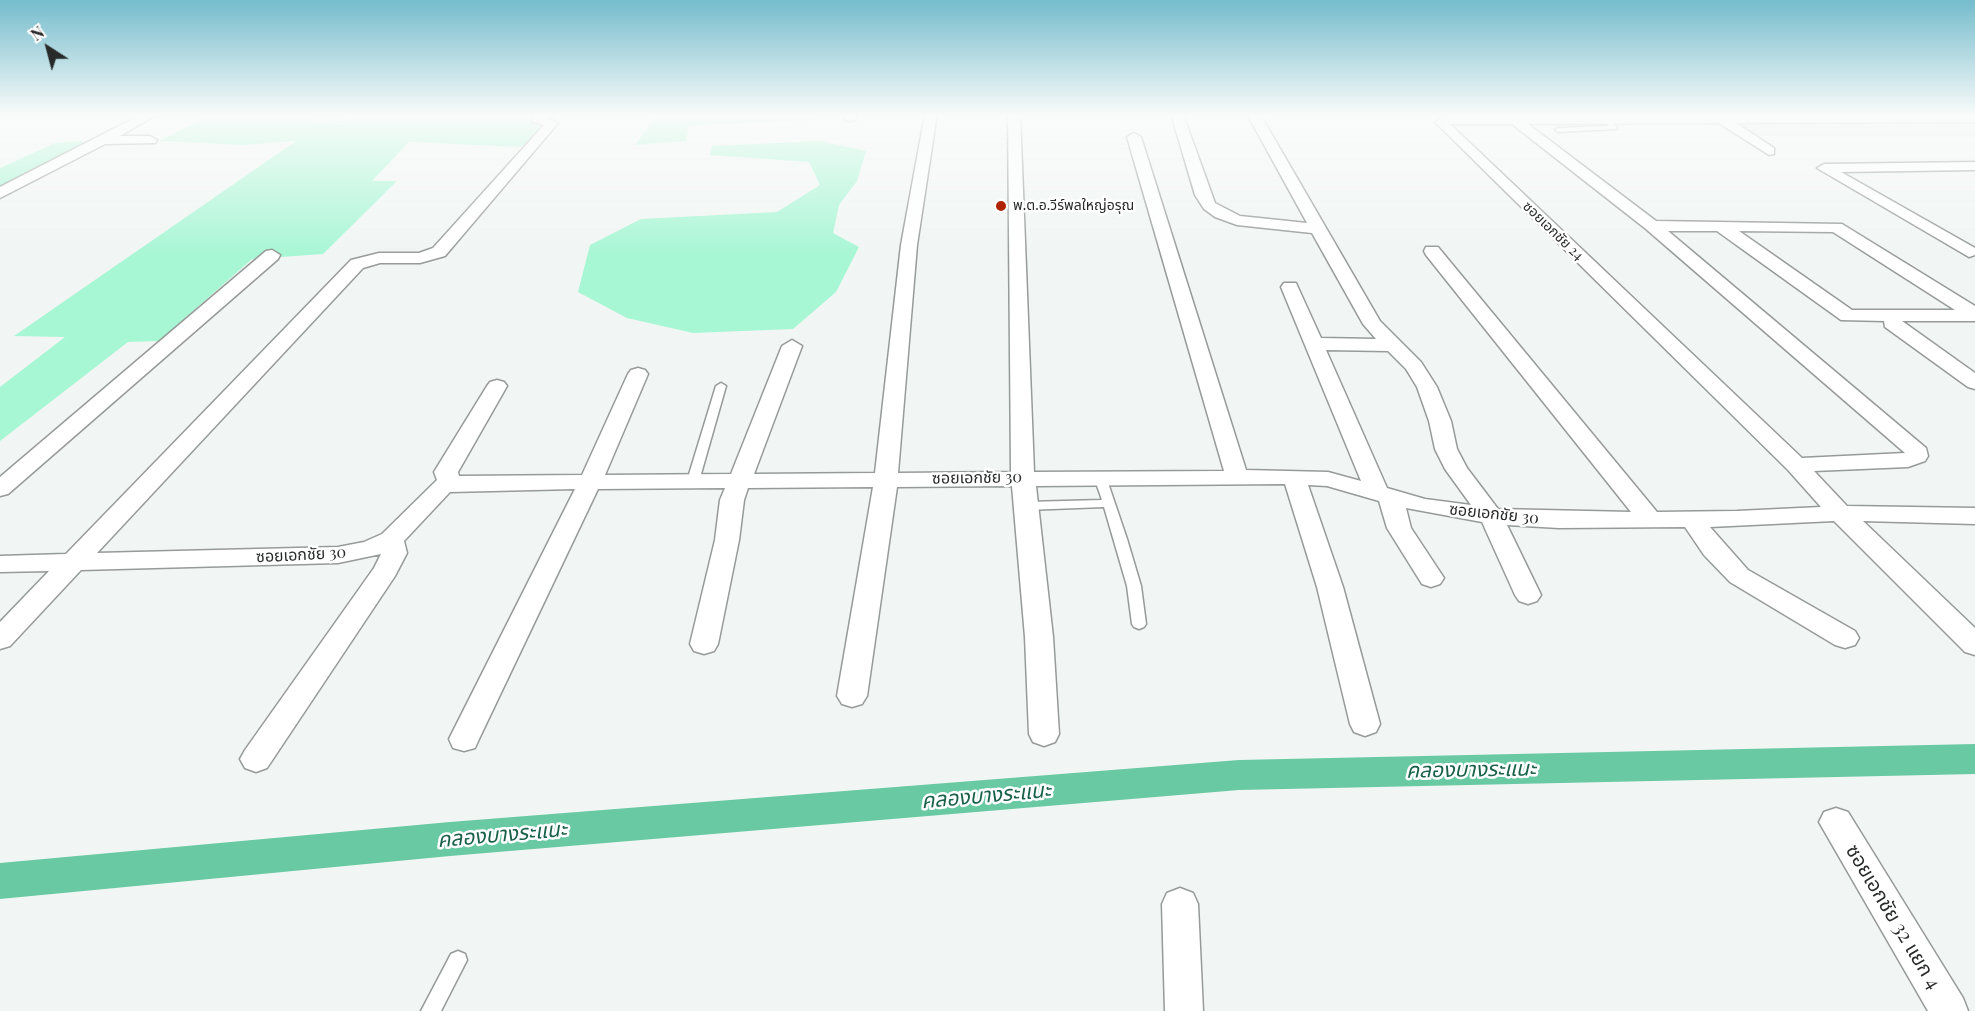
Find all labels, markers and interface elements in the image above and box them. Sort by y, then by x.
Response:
north arrow [18,18,78,78]
text: N [26,21,48,45]
place label: พ.ต.อ.วีร์พลใหญ่อรุณ [1013,198,1134,214]
street label: ซอยเอกชัย 24 [1519,198,1587,264]
marker: พ.ต.อ.วีร์พลใหญ่อรุณ [994,199,1008,213]
street label: ซอยเอกชัย 30 [932,468,1022,488]
street label: ซอยเอกชัย 30 [1448,500,1540,528]
street label: ซอยเอกชัย 30 [256,543,346,567]
water label: คลองบางระแนะ [1406,756,1536,784]
water label: คลองบางระแนะ [920,778,1052,814]
water label: คลองบางระแนะ [436,817,568,853]
street label: ซอยเอกชัย 32 แยก 4 [1840,840,1946,994]

